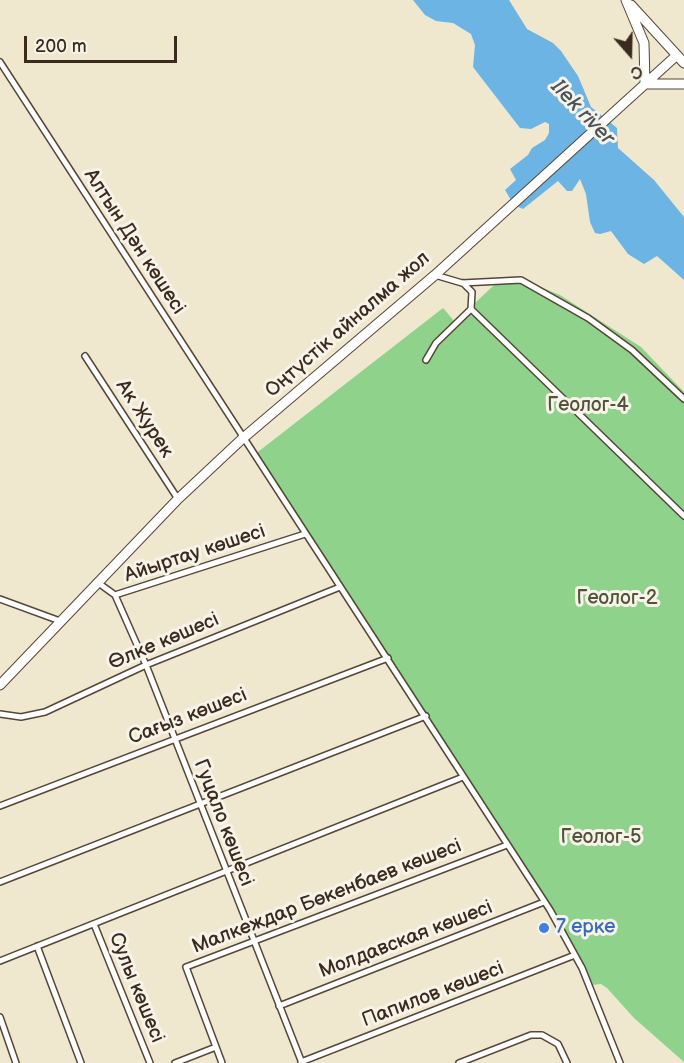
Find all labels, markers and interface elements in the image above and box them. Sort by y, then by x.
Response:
scale bar [27,24,180,62]
north arrow [600,24,660,84]
text: 200 m [35,36,87,57]
text: С [628,61,645,82]
water label: Ilek river [545,75,619,151]
street label: Алтын Дән көшесі [78,165,190,319]
street label: Оңтүстік айналма жол [261,247,435,403]
street label: Ак Журек [110,376,178,462]
park label: Геолог-4 [547,394,629,418]
street label: Айыртау көшесі [121,520,269,588]
park label: Геолог-2 [576,587,658,611]
street label: Өлке көшесі [105,608,223,676]
street label: Сағыз көшесі [126,683,250,751]
street label: Гуцало көшесі [188,756,258,890]
park label: Геолог-5 [561,826,641,850]
street label: Малкеждар Бөкенбаев көшесі [189,834,465,960]
street label: Молдавская көшесі [316,896,496,984]
place label: 7 ерке [556,916,615,940]
marker: 7 ерке [537,921,551,935]
street label: Сулы көшесі [103,929,169,1047]
street label: Папилов көшесі [359,957,507,1033]

